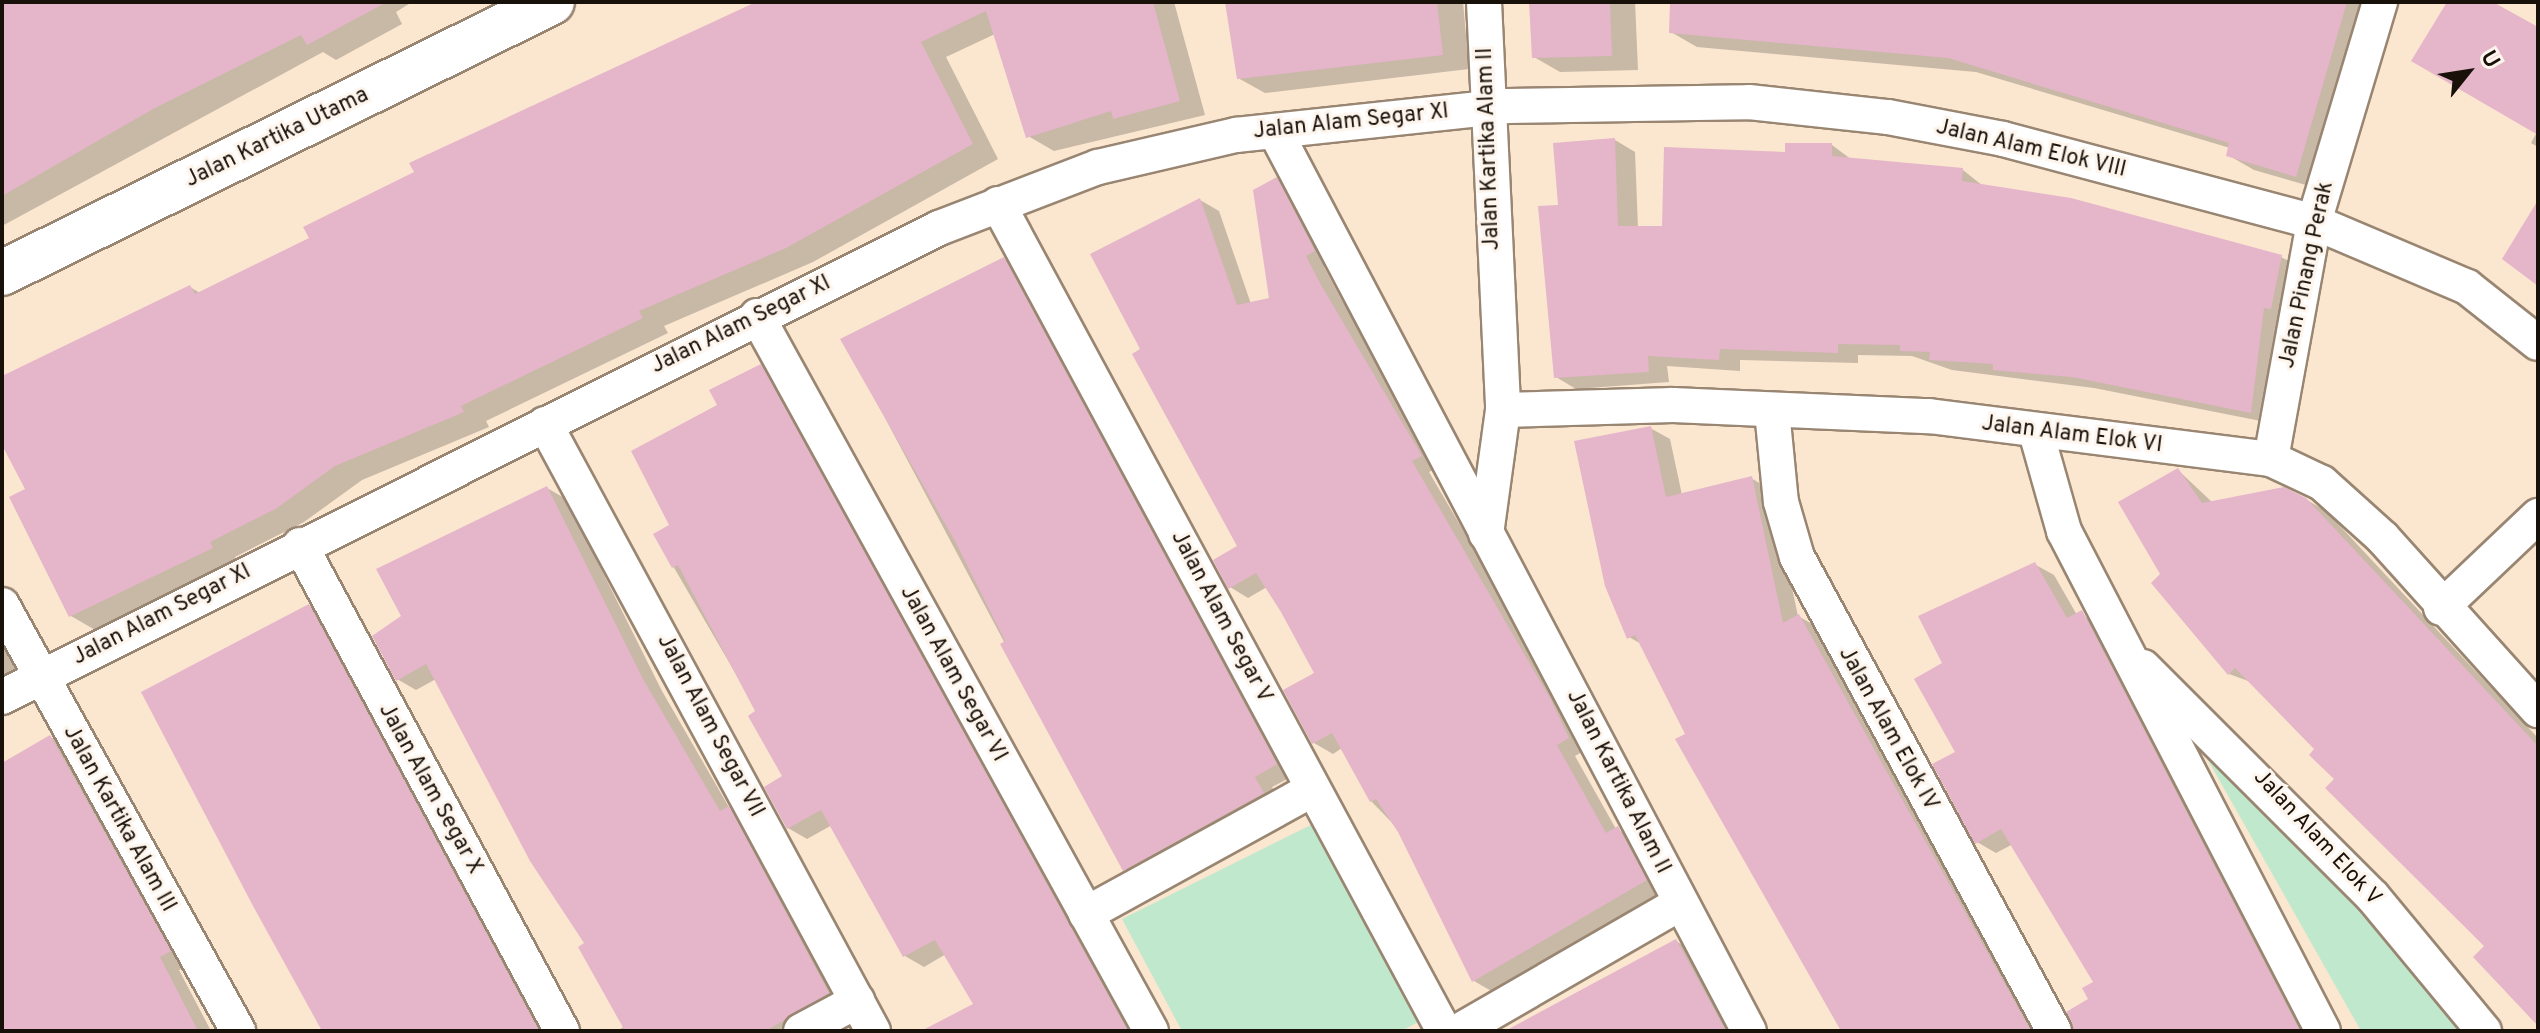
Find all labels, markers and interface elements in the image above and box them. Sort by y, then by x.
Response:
north arrow [2428,32,2508,112]
text: U [2474,46,2505,73]
street label: Jalan Kartika Alam II [1472,47,1506,251]
street label: Jalan Kartika Utama [181,82,373,194]
street label: Jalan Alam Segar XI [1251,99,1451,145]
street label: Jalan Alam Elok VIII [1933,114,2129,184]
street label: Jalan Pinang Perak [2274,179,2340,371]
street label: Jalan Alam Segar XI [647,270,835,380]
street label: Jalan Alam Elok VI [1979,411,2165,459]
street label: Jalan Alam Segar V [1164,526,1278,708]
street label: Jalan Alam Segar XI [68,558,256,672]
street label: Jalan Alam Segar VI [893,581,1013,767]
street label: Jalan Alam Segar VII [650,629,770,823]
street label: Jalan Alam Elok IV [1832,642,1944,816]
street label: Jalan Kartika Alam II [1560,685,1676,879]
street label: Jalan Alam Segar X [372,699,488,879]
street label: Jalan Kartika Alam III [57,721,181,917]
street label: Jalan Alam Elok V [2247,764,2387,912]

